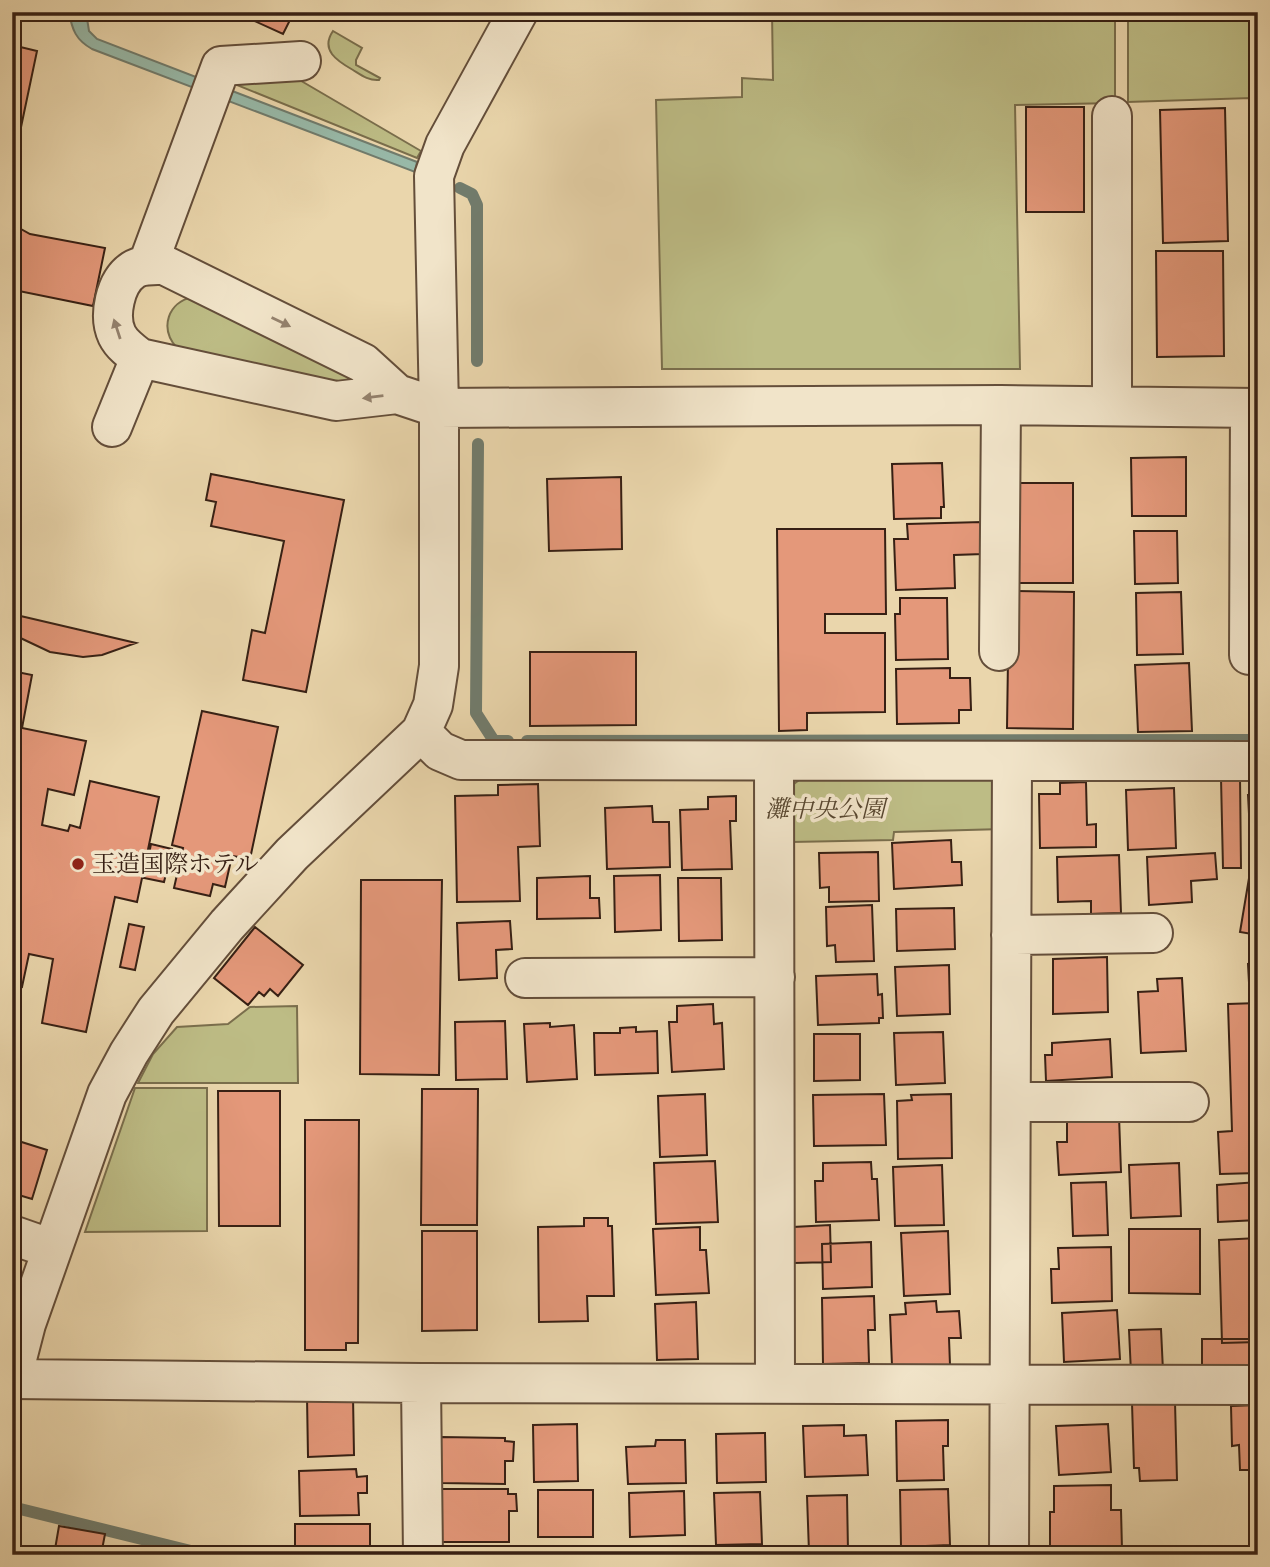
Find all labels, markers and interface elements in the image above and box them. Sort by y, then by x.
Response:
one-way arrow [271,317,291,328]
one-way arrow [111,318,122,339]
one-way arrow [362,392,384,403]
park label: 灘中央公園 [765,791,889,826]
place label: 玉造国際ホテル [92,846,259,881]
marker: 玉造国際ホテル [70,856,86,872]

